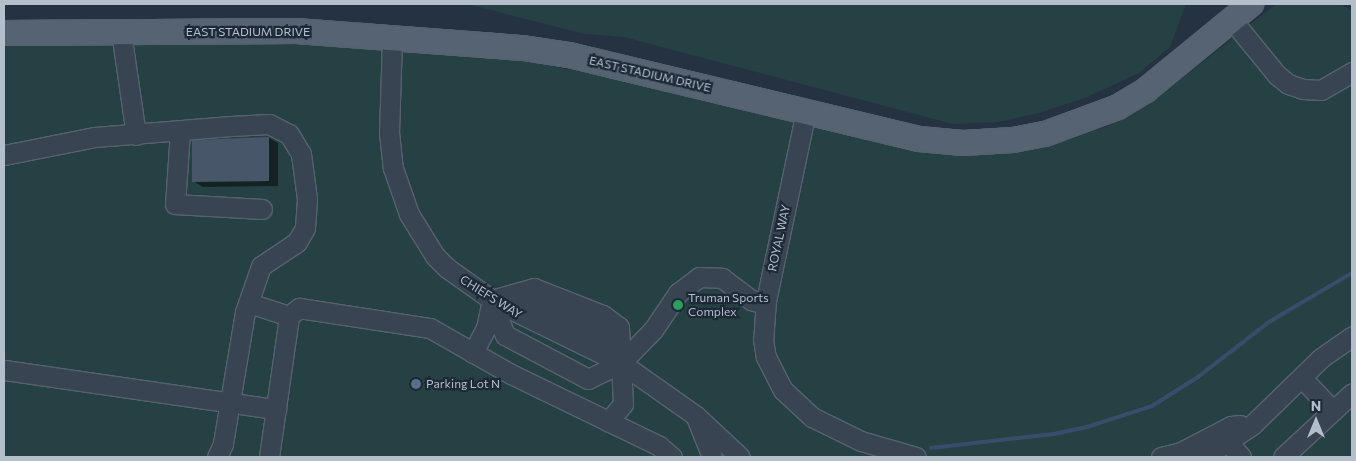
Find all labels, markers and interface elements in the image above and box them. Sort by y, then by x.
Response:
street label: EAST STADIUM DRIVE [186,25,310,39]
street label: EAST STADIUM DRIVE [588,53,712,95]
street label: ROYAL WAY [765,203,793,273]
street label: CHIEFS WAY [457,272,525,322]
place label: Truman Sports Complex [688,291,769,319]
marker: Truman Sports Complex [672,299,684,311]
place label: Parking Lot N [426,377,500,391]
marker: Parking Lot N [410,378,422,390]
north arrow [1291,396,1341,446]
text: N [1311,397,1321,414]

